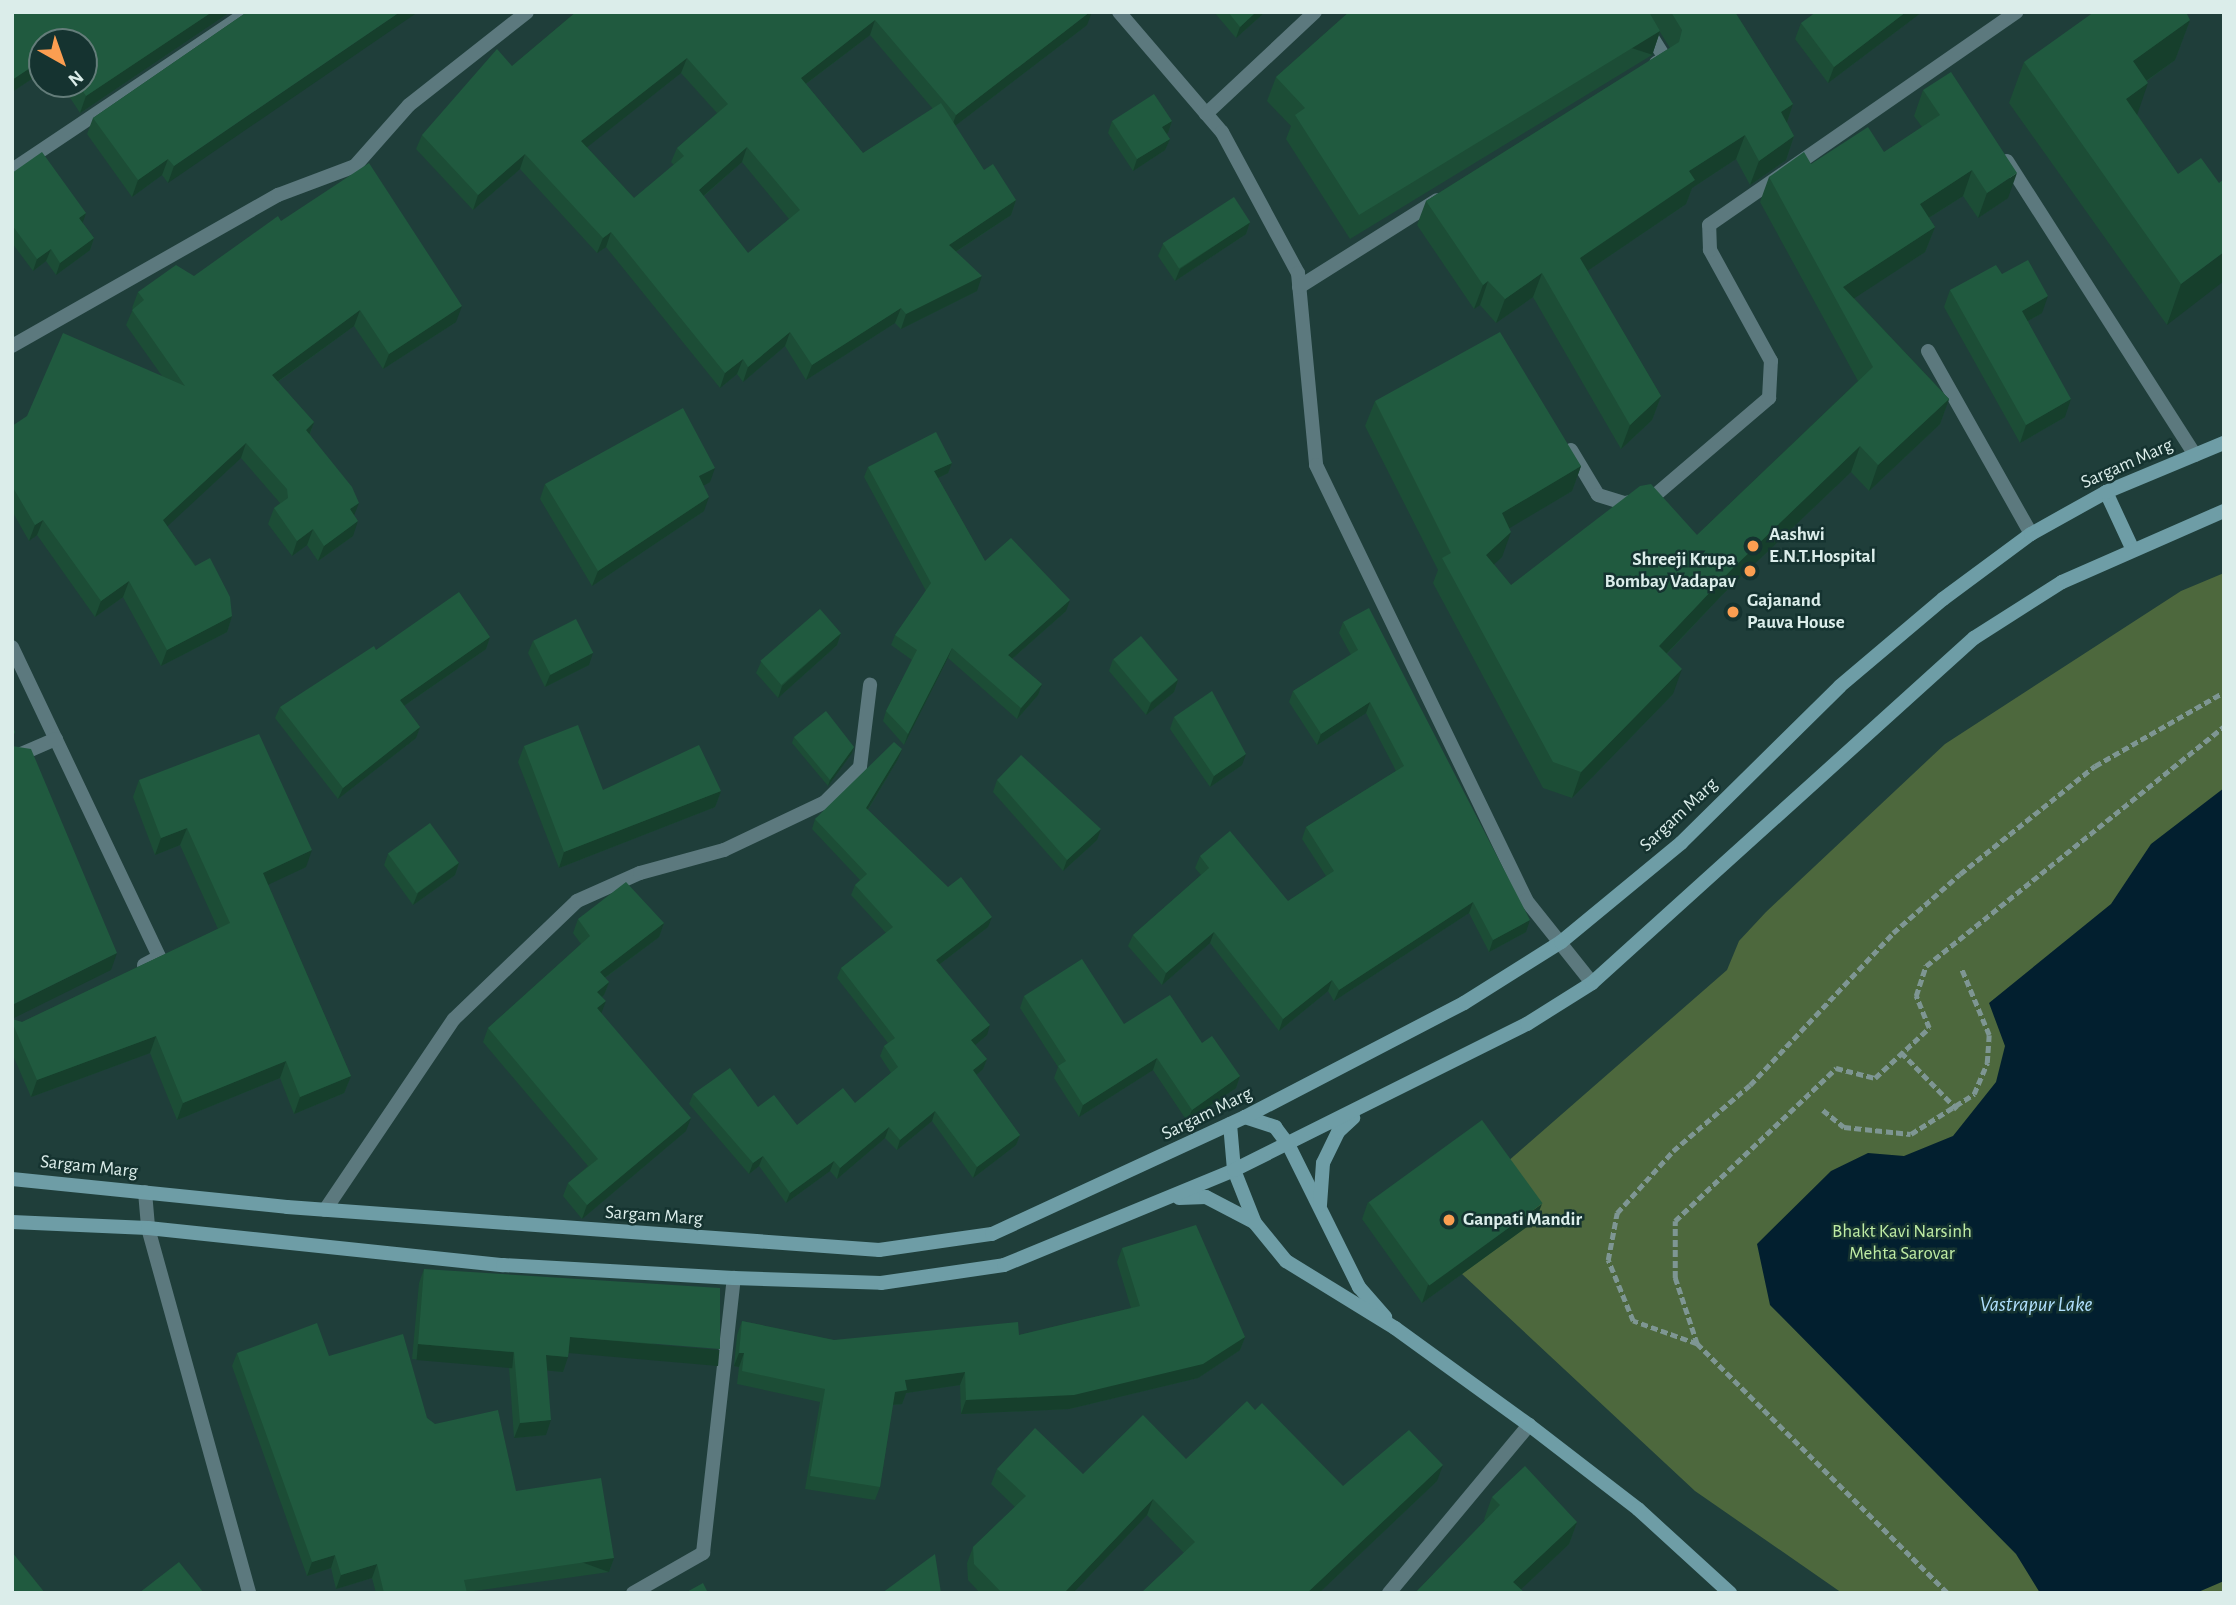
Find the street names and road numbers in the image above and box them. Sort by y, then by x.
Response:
street label: Sargam Marg [2078,434,2176,494]
street label: Sargam Marg [1635,773,1723,857]
street label: Sargam Marg [1158,1082,1256,1146]
street label: Sargam Marg [39,1151,139,1183]
street label: Sargam Marg [604,1201,704,1231]

